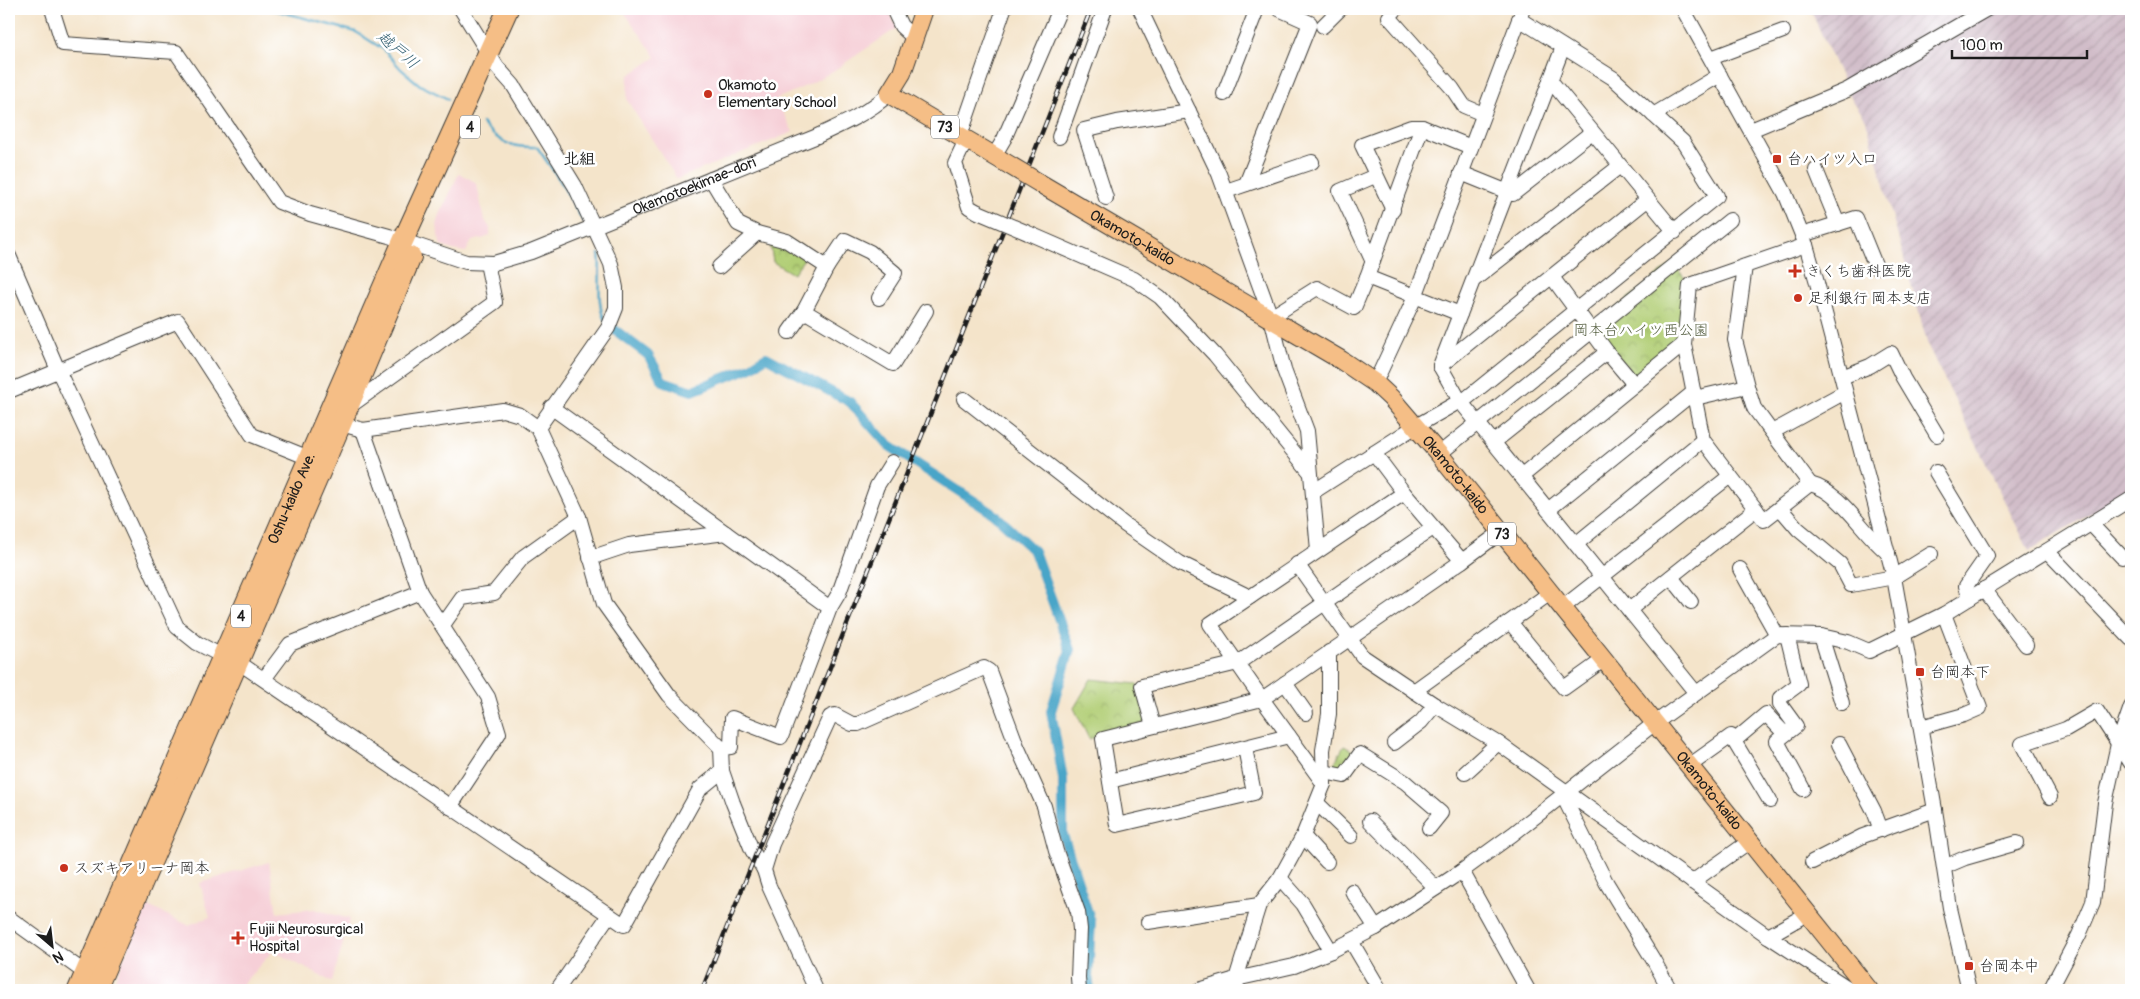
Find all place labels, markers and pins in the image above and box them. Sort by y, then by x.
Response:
place label: Okamoto Elementary School [718,76,837,112]
marker: Okamoto Elementary School [702,88,714,100]
place label: 台ハイツ入口 [1787,150,1877,169]
marker: 台ハイツ入口 [1771,153,1783,165]
place label: きくち歯科医院 [1806,262,1911,281]
marker: きくち歯科医院 [1788,264,1802,278]
place label: 足利銀行 岡本支店 [1808,289,1931,308]
marker: 足利銀行 岡本支店 [1792,292,1804,304]
place label: 台岡本下 [1930,663,1990,682]
marker: 台岡本下 [1914,666,1926,678]
place label: スズキアリーナ岡本 [74,859,210,878]
marker: スズキアリーナ岡本 [58,862,70,874]
place label: Fujii Neurosurgical Hospital [249,920,364,956]
marker: Fujii Neurosurgical Hospital [231,931,245,945]
place label: 台岡本中 [1979,957,2039,976]
marker: 台岡本中 [1963,960,1975,972]

